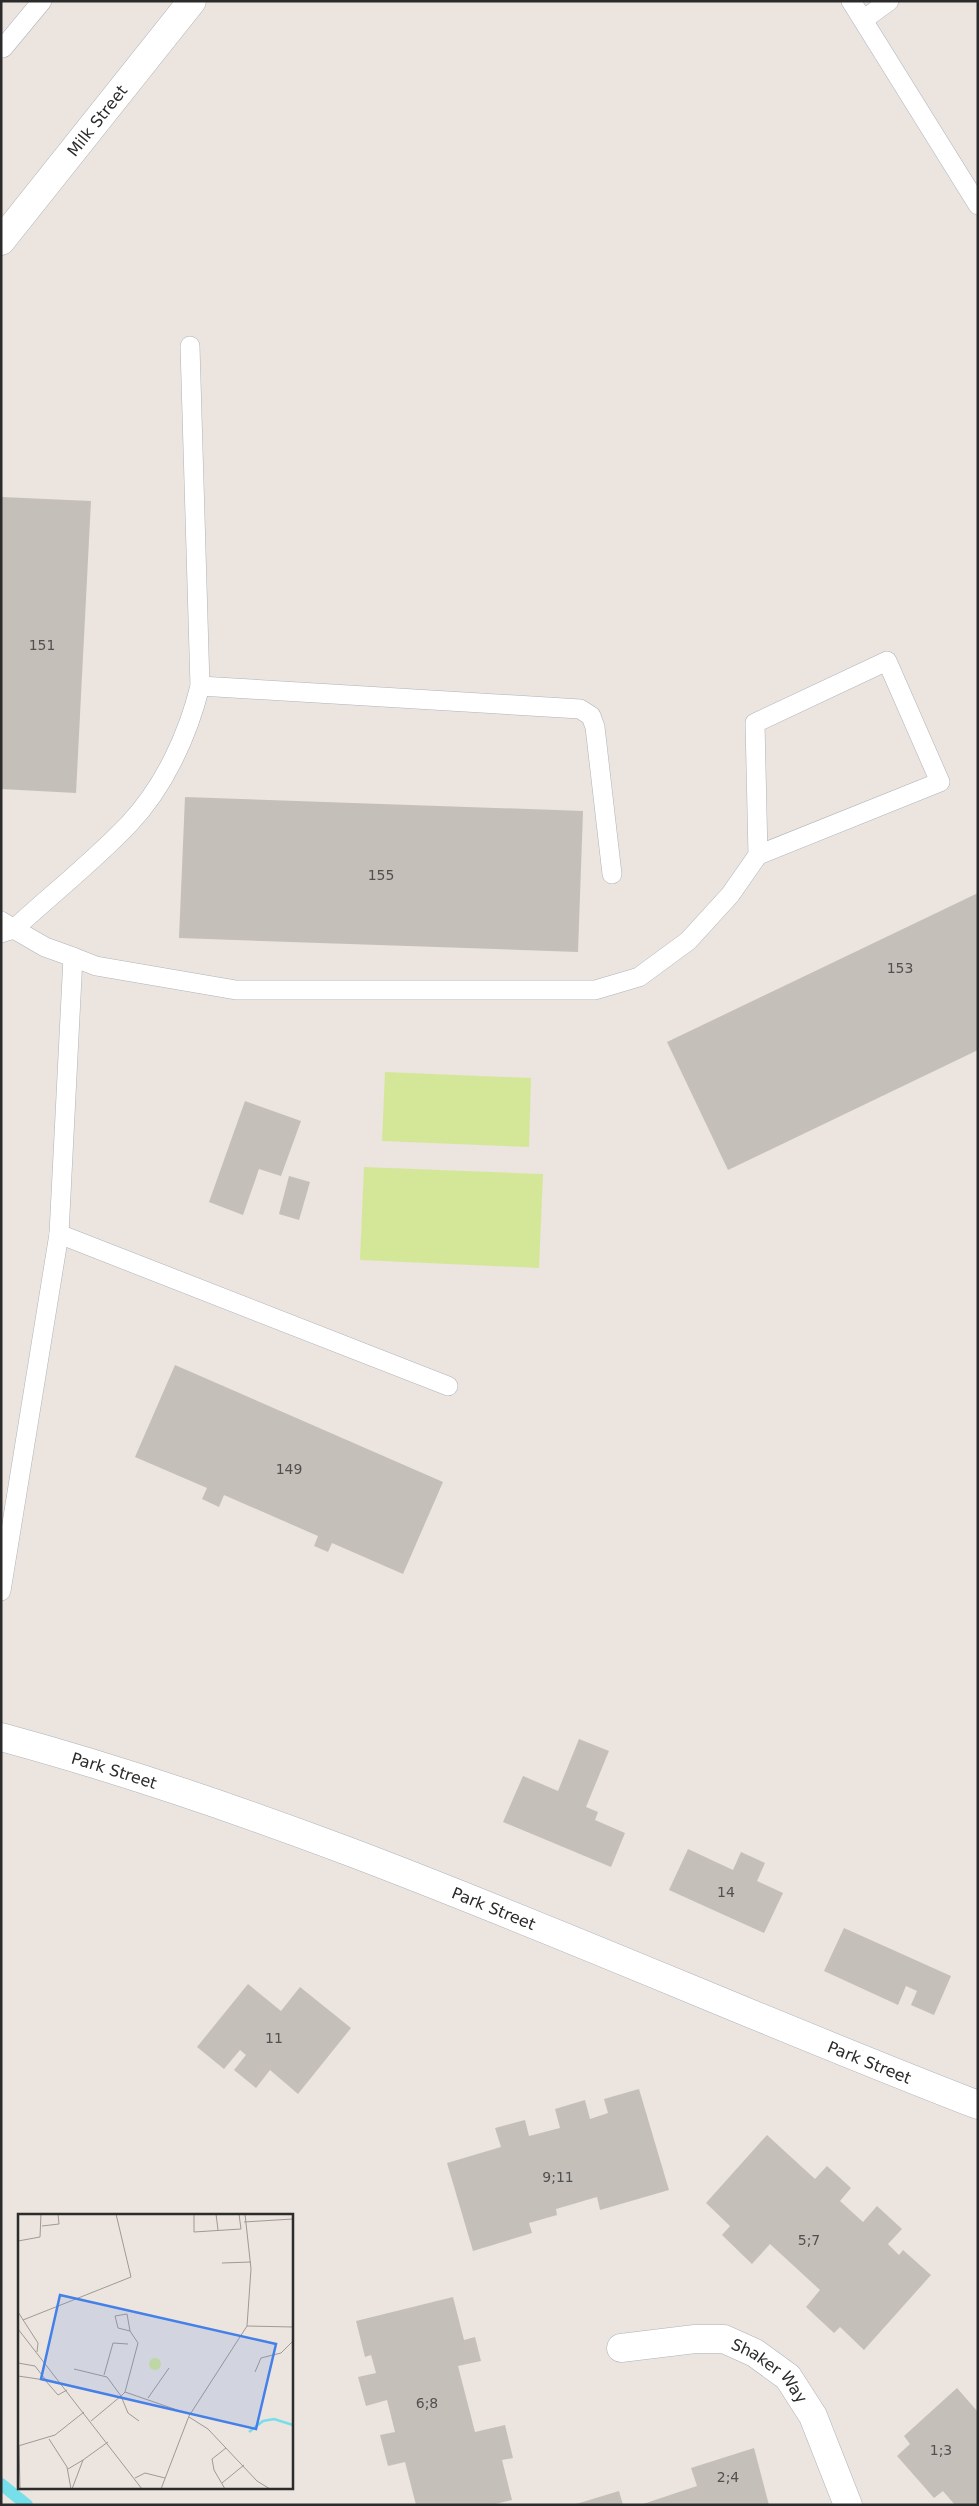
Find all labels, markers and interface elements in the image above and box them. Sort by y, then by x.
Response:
street label: Milk Street [63,81,131,160]
house number: 151 [29,637,55,653]
house number: 155 [368,867,394,883]
house number: 153 [887,960,913,976]
house number: 149 [276,1461,302,1477]
street label: Park Street [69,1748,159,1793]
street label: Park Street [449,1883,538,1934]
house number: 14 [717,1884,735,1900]
house number: 11 [265,2030,283,2046]
street label: Park Street [825,2037,914,2087]
house number: 9;11 [542,2169,574,2185]
inset map [18,2214,292,2488]
house number: 5;7 [798,2232,820,2248]
street label: Shaker Way [729,2334,812,2406]
house number: 6;8 [416,2395,438,2411]
house number: 1;3 [930,2442,952,2458]
house number: 2;4 [717,2469,739,2485]

